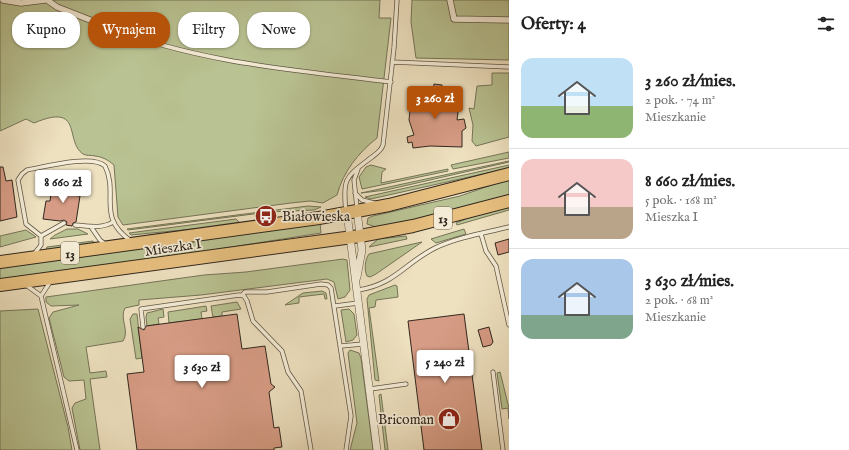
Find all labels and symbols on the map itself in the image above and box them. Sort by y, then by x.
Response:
pin: 3 260 zł [394,86,476,120]
pin: 8 660 zł [22,170,104,204]
bus stop icon: Białowieska [253,203,279,229]
road number: 13 [434,207,452,229]
place label: Białowieska [282,208,351,226]
street label: Mieszka I [144,235,203,261]
road number: 13 [61,242,79,264]
pin: 5 240 zł [404,350,486,384]
pin: 3 630 zł [161,355,243,389]
shop icon: Bricoman [436,406,462,432]
place label: Bricoman [378,411,435,429]

